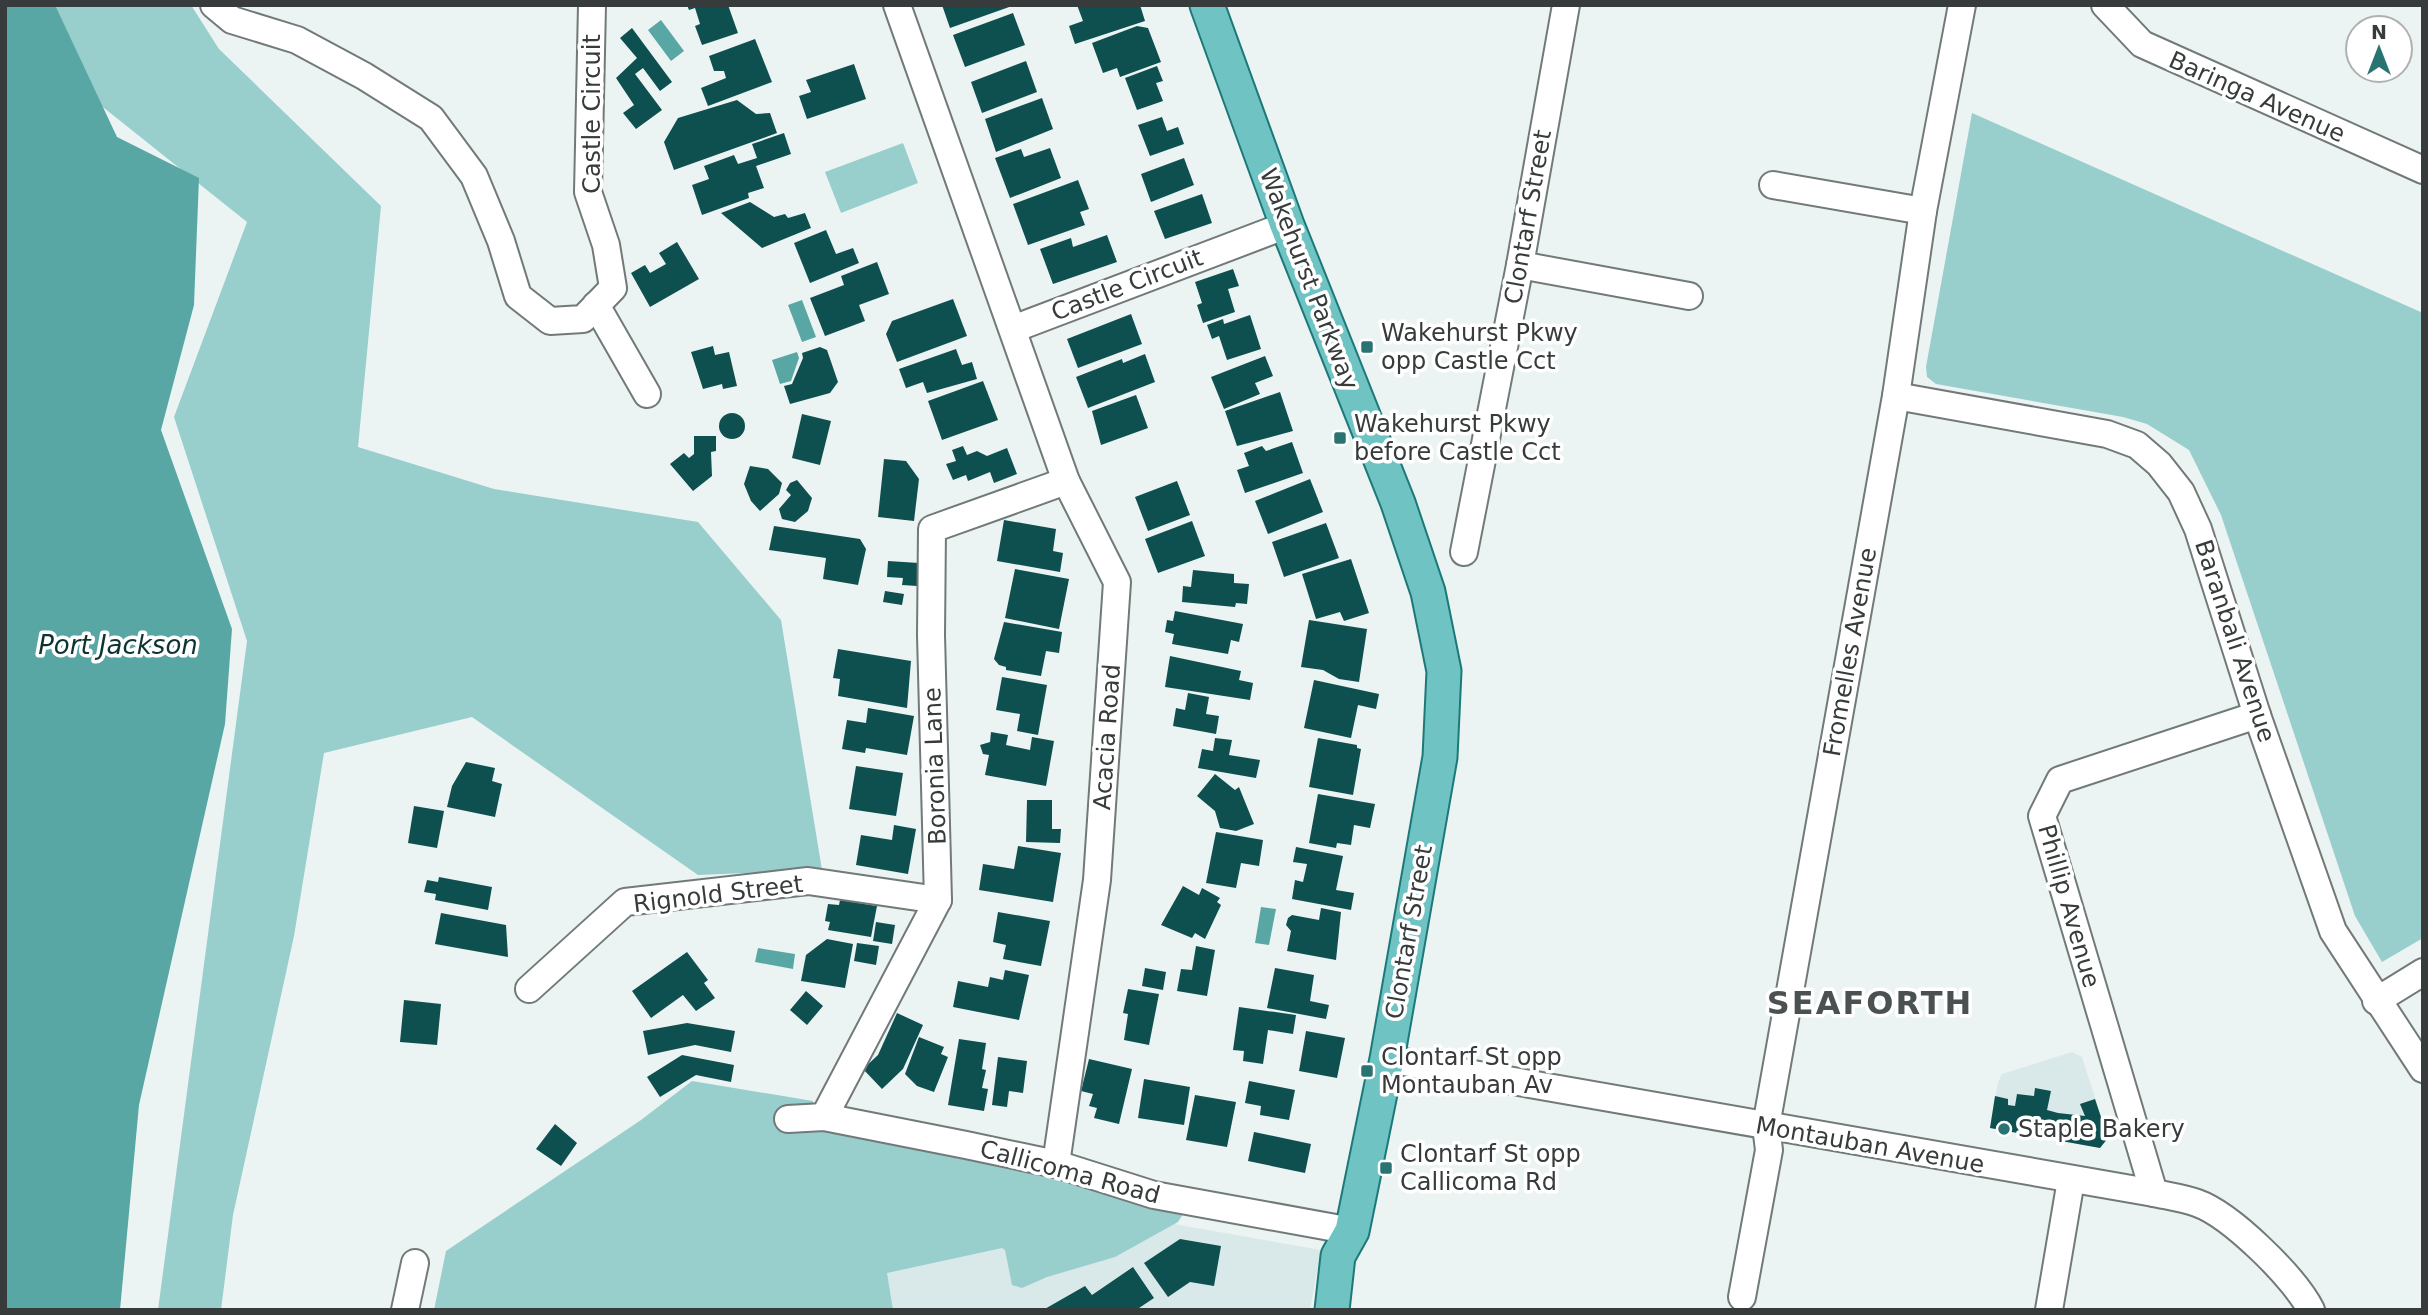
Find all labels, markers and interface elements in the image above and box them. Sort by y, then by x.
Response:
north arrow [2344,14,2414,84]
text: N [2371,21,2387,43]
street label: Castle Circuit [578,34,606,194]
street label: Baringa Avenue [2165,46,2349,148]
street label: Clontarf Street [1499,128,1557,306]
street label: Wakehurst Parkway [1254,164,1364,394]
street label: Castle Circuit [1047,243,1207,327]
place label: Wakehurst Pkwy opp Castle Cct [1381,319,1578,375]
marker: Wakehurst Pkwy opp Castle Cct [1359,339,1375,355]
place label: Wakehurst Pkwy before Castle Cct [1354,410,1561,466]
marker: Wakehurst Pkwy before Castle Cct [1332,430,1348,446]
street label: Baranbali Avenue [2189,536,2281,746]
street label: Fromelles Avenue [1818,545,1882,759]
water label: Port Jackson [38,630,198,660]
street label: Acacia Road [1088,663,1126,811]
street label: Boronia Lane [918,687,952,845]
street label: Phillip Avenue [2032,821,2106,991]
street label: Clontarf Street [1380,843,1438,1021]
street label: Rignold Street [631,870,805,918]
district label: SEAFORTH [1767,984,1973,1022]
place label: Clontarf St opp Montauban Av [1381,1043,1562,1099]
marker: Clontarf St opp Montauban Av [1359,1063,1375,1079]
street label: Montauban Avenue [1753,1111,1987,1179]
place label: Staple Bakery [2018,1115,2185,1143]
marker: Staple Bakery [1996,1121,2012,1137]
street label: Callicoma Road [977,1134,1163,1210]
place label: Clontarf St opp Callicoma Rd [1400,1140,1581,1196]
marker: Clontarf St opp Callicoma Rd [1378,1160,1394,1176]

